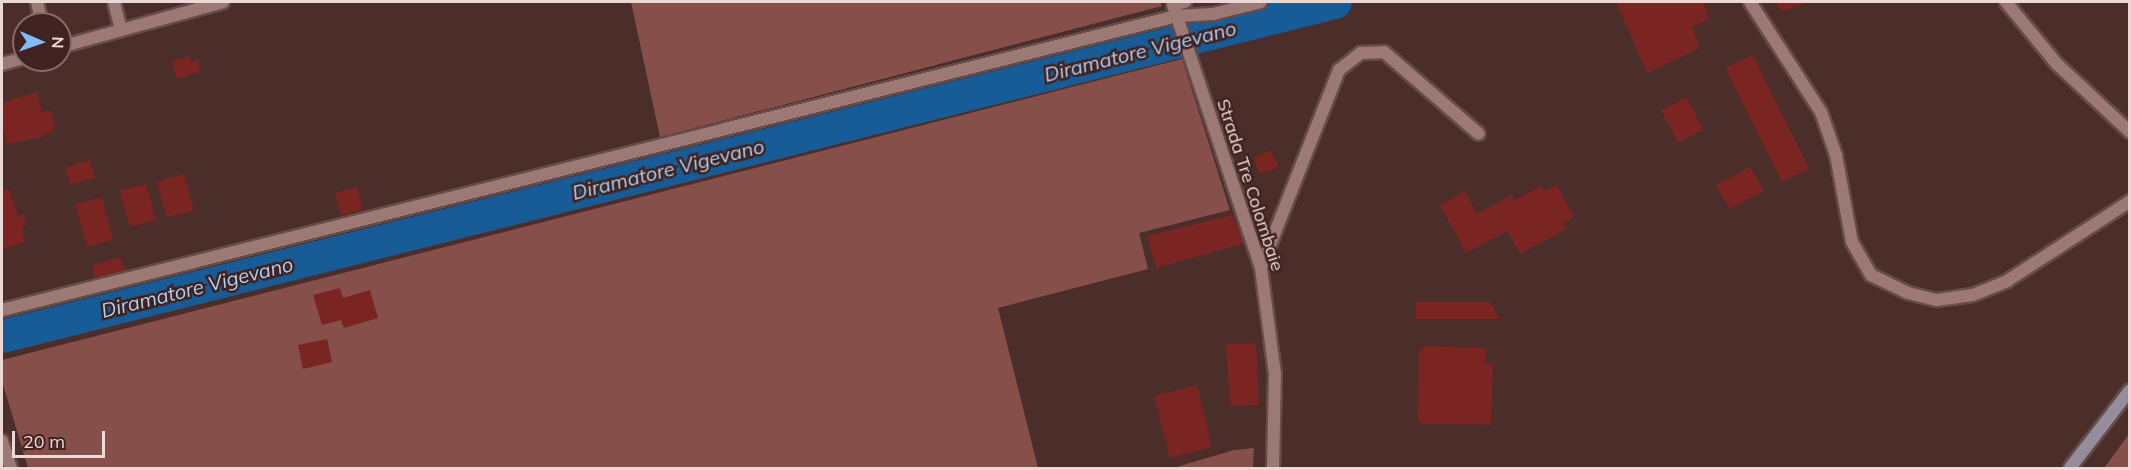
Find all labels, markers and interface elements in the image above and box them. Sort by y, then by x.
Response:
north arrow [12,12,72,72]
water label: Diramatore Vigevano [1041,16,1239,86]
text: N [48,36,68,49]
street label: Strada Tre Colombaie [1212,96,1288,274]
water label: Diramatore Vigevano [569,134,767,204]
water label: Diramatore Vigevano [98,252,296,322]
scale bar [15,419,108,457]
text: 20 m [23,430,65,453]

